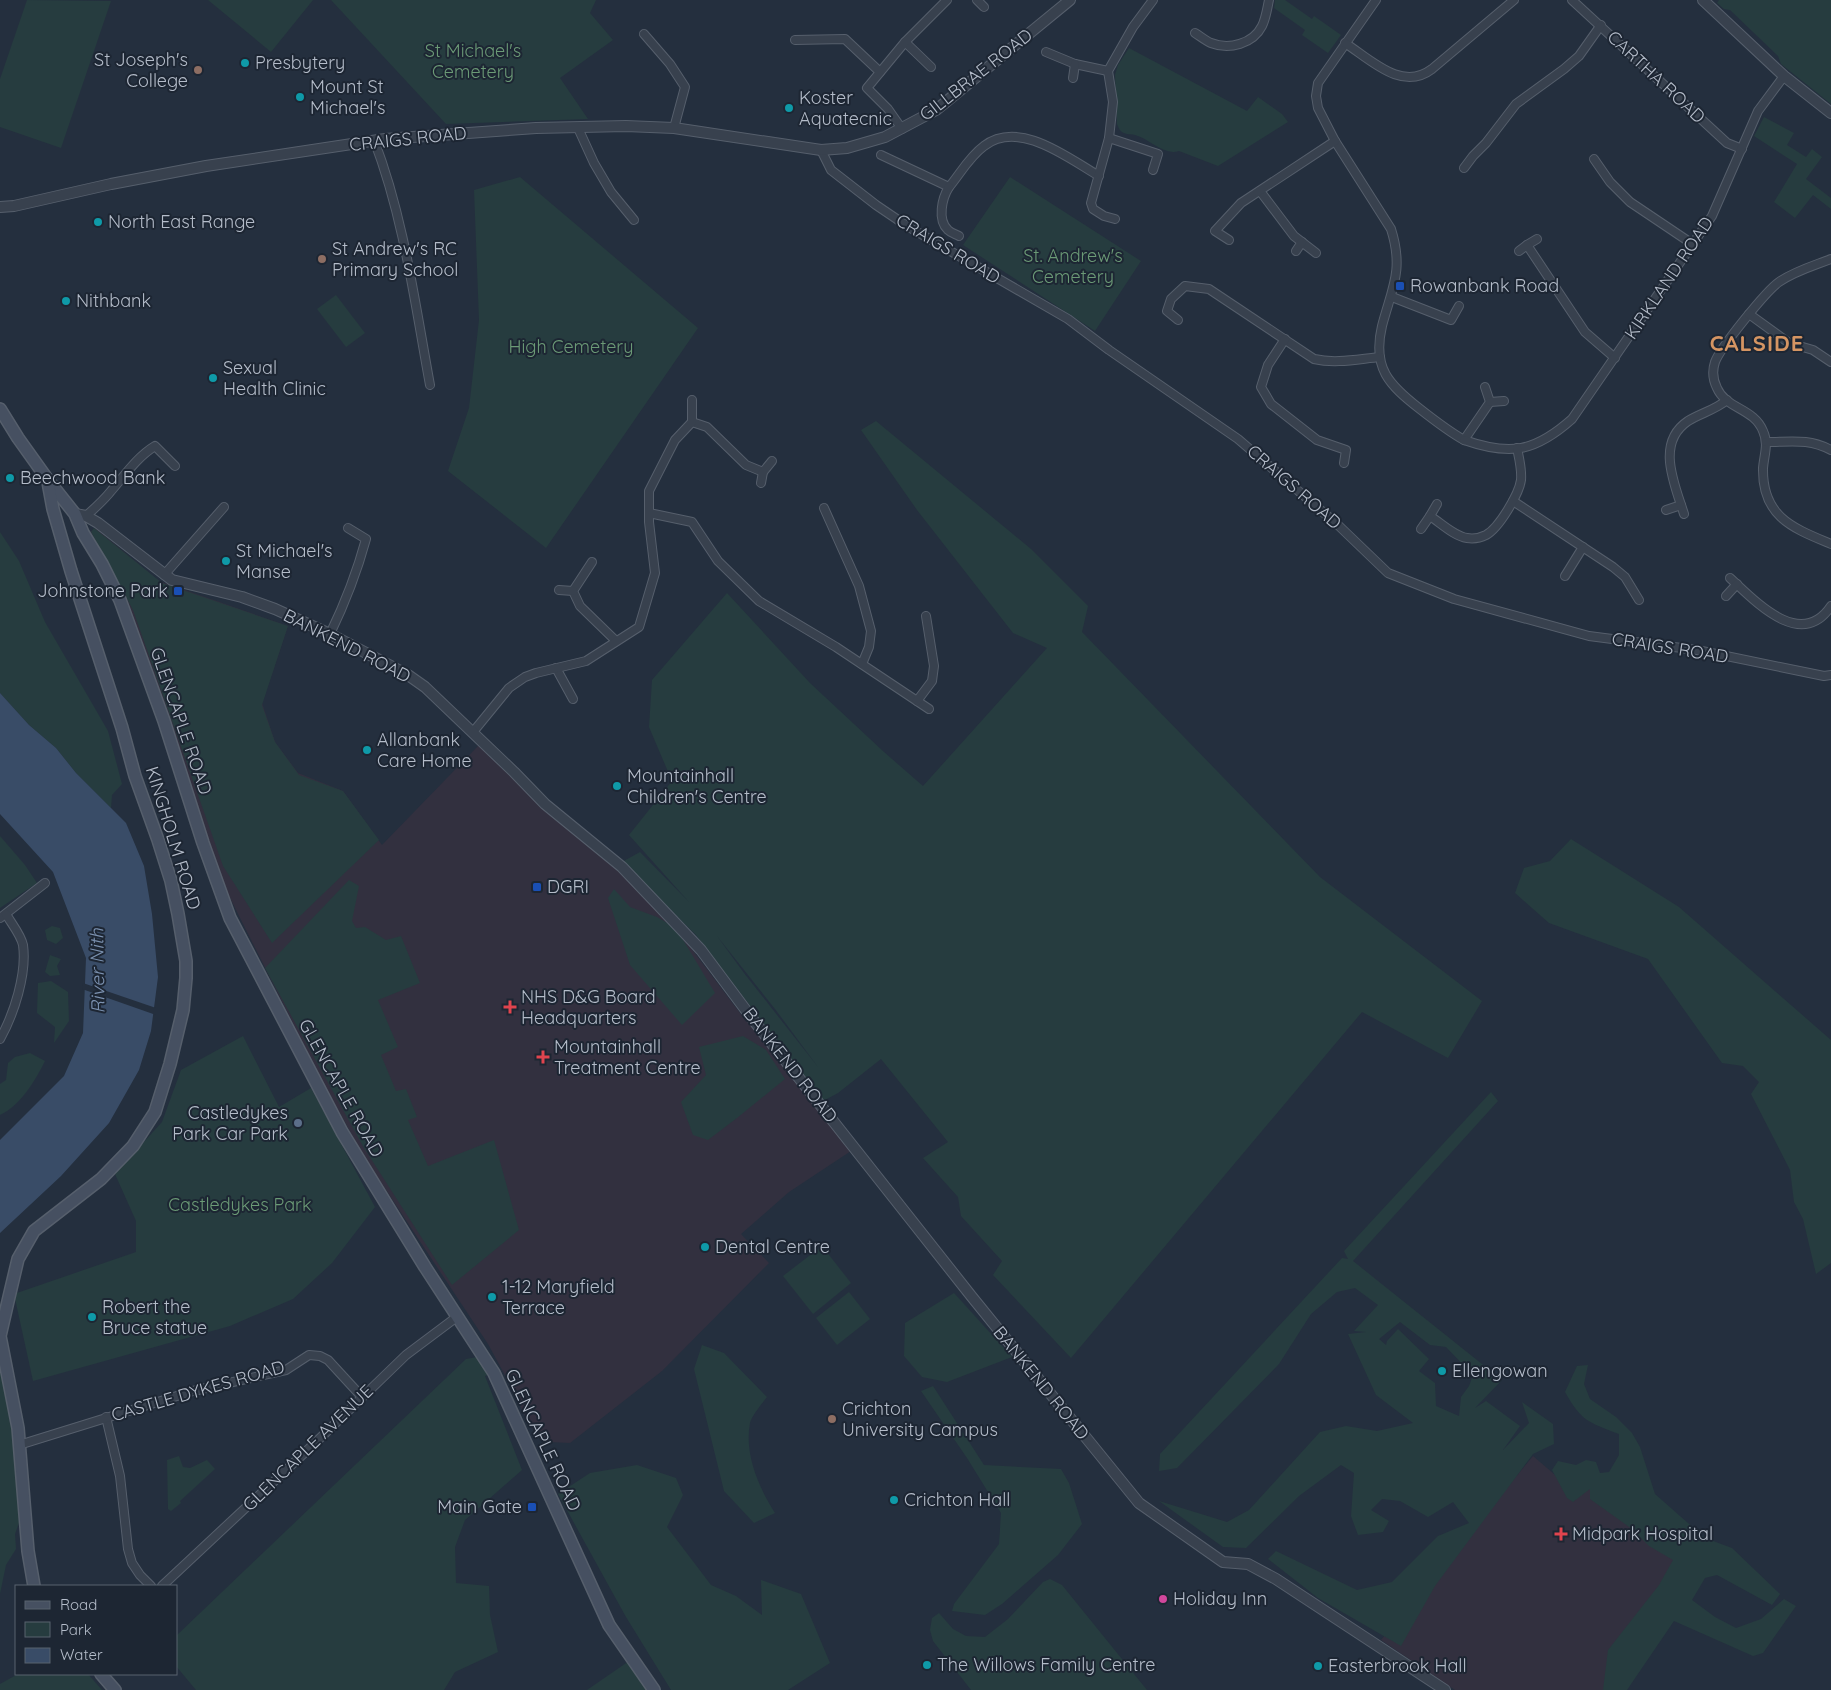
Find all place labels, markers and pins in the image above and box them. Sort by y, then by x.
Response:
place label: St Joseph's College [94,48,188,92]
place label: Presbytery [255,51,345,74]
marker: Presbytery [239,57,251,69]
marker: St Joseph's College [192,64,204,76]
place label: Mount St Michael's [310,75,385,119]
place label: Koster Aquatecnic [799,86,892,130]
marker: Mount St Michael's [294,91,306,103]
marker: Koster Aquatecnic [783,102,795,114]
place label: North East Range [108,210,255,233]
marker: North East Range [92,216,104,228]
place label: St Andrew's RC Primary School [332,237,458,281]
marker: St Andrew's RC Primary School [316,253,328,265]
place label: Rowanbank Road [1410,274,1559,297]
marker: Rowanbank Road [1394,280,1406,292]
place label: Nithbank [76,289,151,312]
marker: Nithbank [60,295,72,307]
place label: Sexual Health Clinic [223,356,326,400]
marker: Sexual Health Clinic [207,372,219,384]
place label: Beechwood Bank [20,466,165,489]
marker: Beechwood Bank [4,472,16,484]
place label: St Michael's Manse [236,539,333,583]
marker: St Michael's Manse [220,555,232,567]
place label: Johnstone Park [37,579,168,602]
marker: Johnstone Park [172,585,184,597]
place label: Allanbank Care Home [377,728,472,772]
marker: Allanbank Care Home [361,744,373,756]
place label: Mountainhall Children's Centre [627,764,767,808]
marker: Mountainhall Children's Centre [611,780,623,792]
place label: DGRI [547,875,589,898]
marker: DGRI [531,881,543,893]
place label: NHS D&G Board Headquarters [521,985,656,1029]
marker: NHS D&G Board Headquarters [503,1000,517,1014]
place label: Mountainhall Treatment Centre [554,1035,701,1079]
marker: Mountainhall Treatment Centre [536,1050,550,1064]
place label: Castledykes Park Car Park [172,1101,288,1145]
marker: Castledykes Park Car Park [292,1117,304,1129]
place label: Dental Centre [715,1235,830,1258]
marker: Dental Centre [699,1241,711,1253]
place label: 1-12 Maryfield Terrace [502,1275,615,1319]
marker: 1-12 Maryfield Terrace [486,1291,498,1303]
place label: Robert the Bruce statue [102,1295,207,1339]
marker: Robert the Bruce statue [86,1311,98,1323]
place label: Ellengowan [1452,1359,1548,1382]
marker: Ellengowan [1436,1365,1448,1377]
place label: Crichton University Campus [842,1397,998,1441]
marker: Crichton University Campus [826,1413,838,1425]
place label: Crichton Hall [904,1488,1010,1511]
marker: Crichton Hall [888,1494,900,1506]
place label: Main Gate [437,1495,522,1518]
marker: Main Gate [526,1501,538,1513]
place label: Midpark Hospital [1572,1522,1713,1545]
marker: Midpark Hospital [1554,1527,1568,1541]
place label: Holiday Inn [1173,1587,1267,1610]
marker: Holiday Inn [1157,1593,1169,1605]
place label: The Willows Family Centre [937,1653,1155,1676]
place label: Easterbrook Hall [1328,1654,1467,1677]
marker: The Willows Family Centre [921,1659,933,1671]
marker: Easterbrook Hall [1312,1660,1324,1672]

